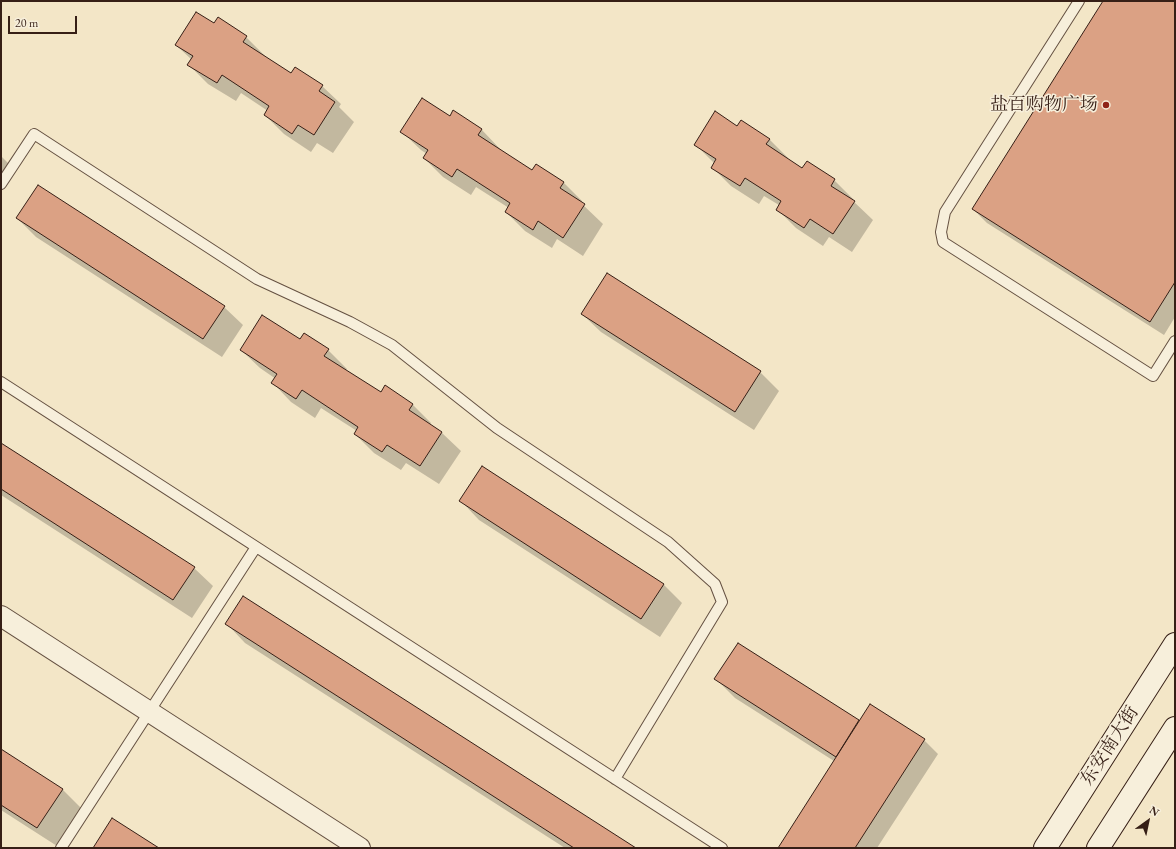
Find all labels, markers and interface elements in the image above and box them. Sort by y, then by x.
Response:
scale bar [10,8,79,34]
text: 20 m [15,15,38,31]
place label: 盐百购物广场 [990,94,1098,116]
marker: 盐百购物广场 [1101,100,1111,110]
street label: 东安南大街 [1076,702,1144,790]
north arrow [1128,801,1168,841]
text: N [1147,803,1162,819]

